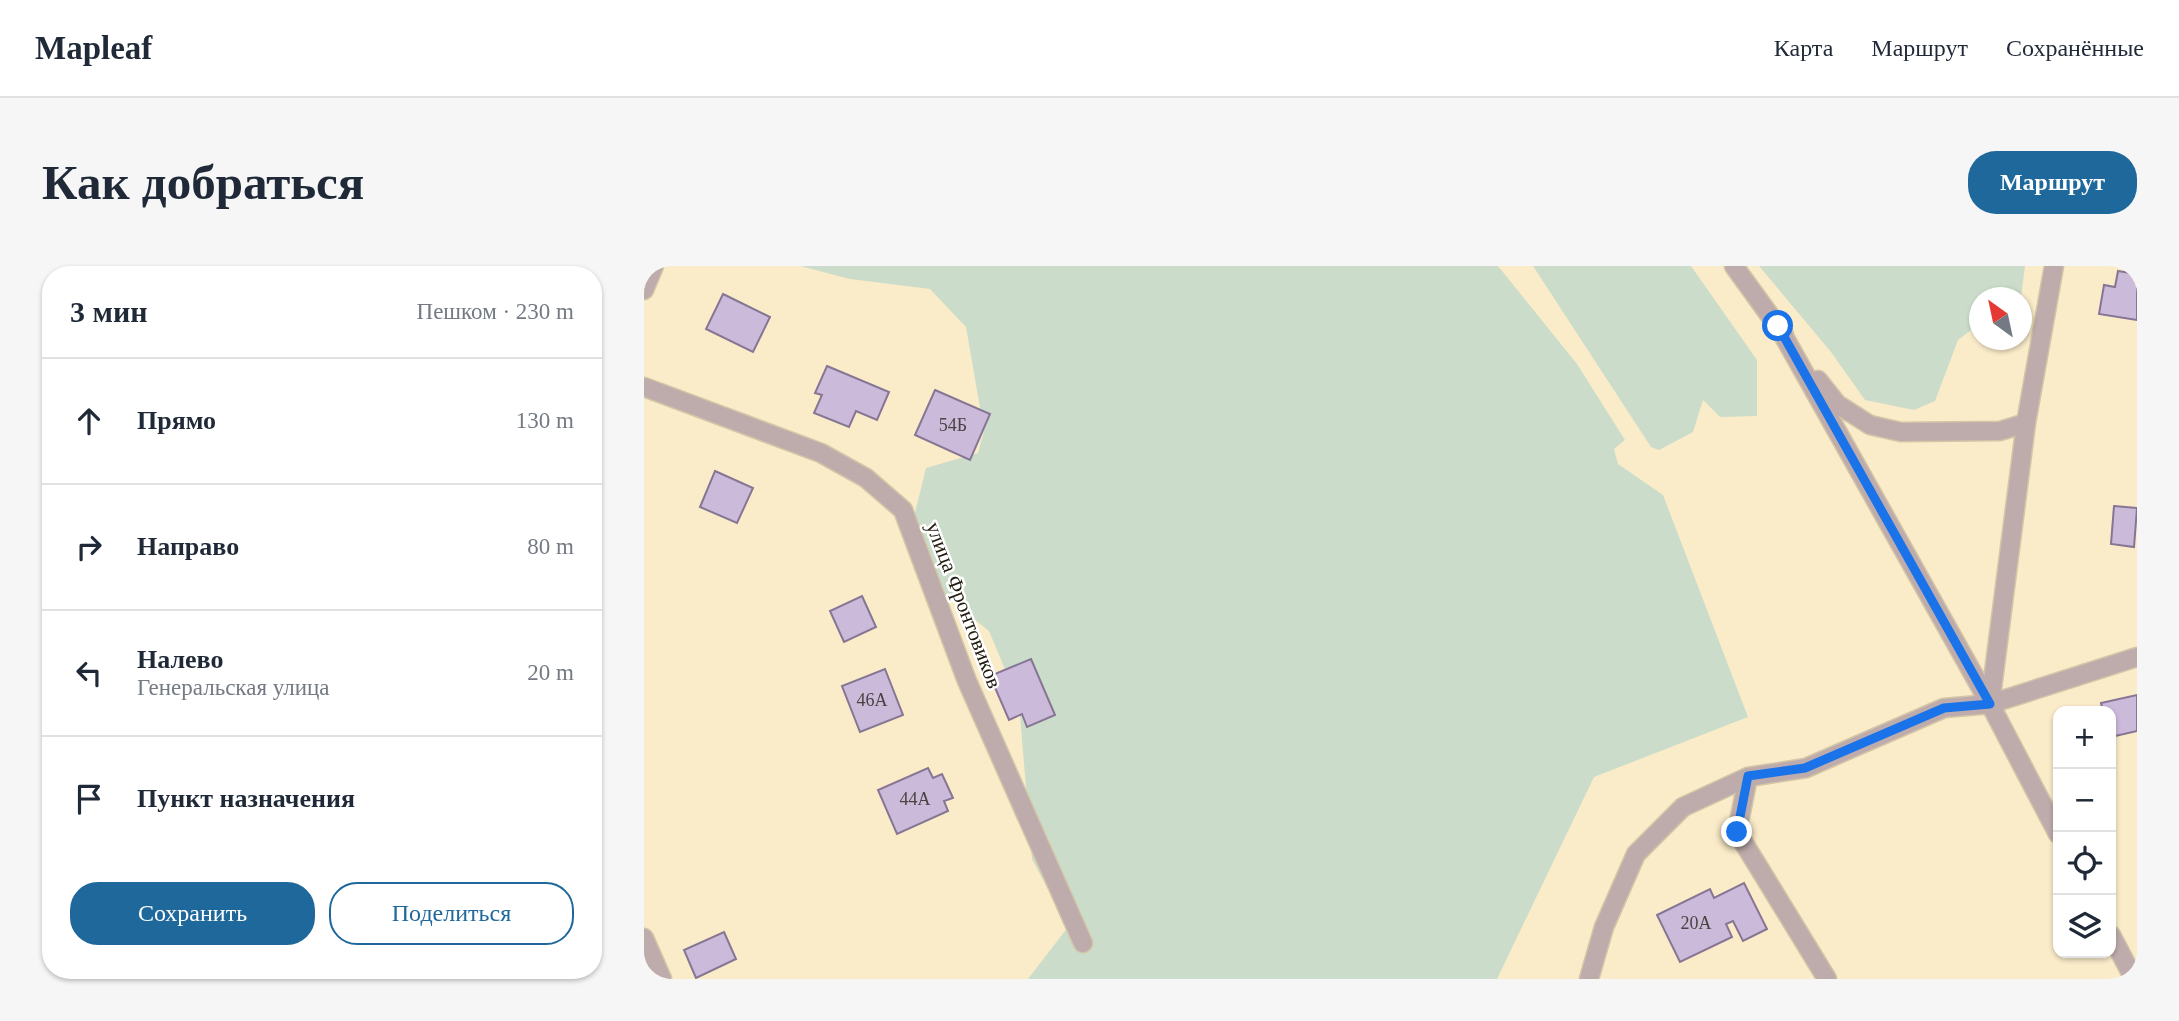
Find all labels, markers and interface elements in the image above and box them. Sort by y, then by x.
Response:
text: Mapleaf [35,30,152,66]
text: Карта [1774,35,1833,61]
text: Маршрут [1871,35,1968,61]
text: Сохранённые [2006,35,2144,61]
button: Маршрут [1968,151,2137,214]
text: Как добраться [42,155,364,210]
north arrow [1969,287,2032,350]
text: 3 мин [70,295,148,328]
text: Пешком · 230 m [417,299,574,324]
route start [1762,310,1793,341]
icon: ahead [70,402,108,440]
text: Прямо [137,406,216,435]
text: 130 m [516,408,574,433]
house number: 54Б [939,415,967,435]
street label: улица Фронтовиков [921,519,1007,692]
icon: right [70,528,108,566]
text: Направо [137,532,239,561]
text: 80 m [527,534,574,559]
text: Налево [137,645,223,674]
icon: left [70,654,108,692]
text: 20 m [527,660,574,685]
text: Генеральская улица [137,675,330,700]
house number: 46А [857,690,888,710]
map controls [2053,706,2116,958]
button: + [2053,706,2116,769]
button: − [2053,769,2116,832]
icon: arrive [70,780,108,818]
text: Пункт назначения [137,784,355,813]
house number: 44А [900,789,931,809]
route end [1721,816,1752,847]
button: locate [2053,832,2116,895]
button: Сохранить [70,882,315,945]
button: Поделиться [329,882,574,945]
button: layers [2053,895,2116,958]
house number: 20А [1681,913,1712,933]

